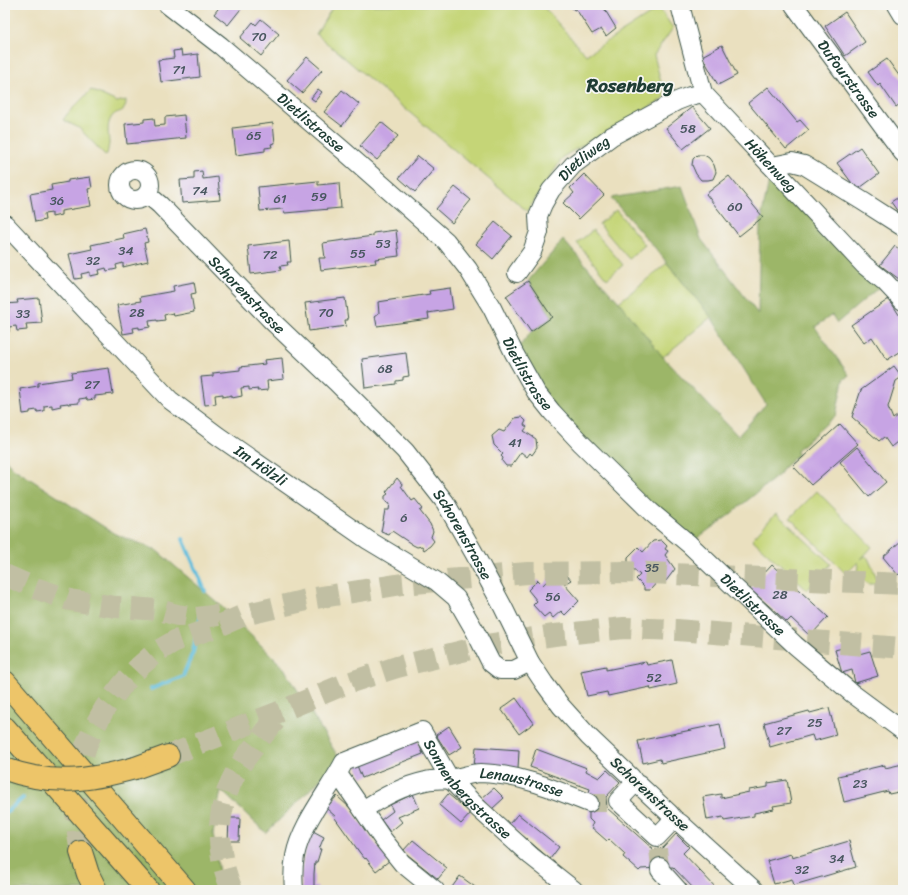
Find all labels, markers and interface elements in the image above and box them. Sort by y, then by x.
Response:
house number: 70 [251,25,267,48]
street label: Dufourstrasse [811,34,887,124]
house number: 71 [172,58,186,81]
district label: Rosenberg [586,69,674,102]
street label: Dietlistrasse [271,86,351,160]
house number: 58 [680,117,696,140]
house number: 65 [246,124,262,147]
street label: Dietliweg [551,128,616,187]
street label: Höhenweg [738,132,804,199]
house number: 74 [192,179,208,202]
house number: 59 [311,185,327,208]
house number: 61 [274,187,287,210]
house number: 36 [50,189,64,212]
house number: 60 [727,195,743,218]
house number: 53 [375,232,391,255]
house number: 34 [118,239,134,262]
house number: 55 [350,242,366,265]
house number: 72 [263,243,278,266]
house number: 32 [86,249,101,272]
street label: Schorenstrasse [202,249,292,341]
house number: 28 [129,301,145,324]
house number: 70 [318,301,334,324]
house number: 33 [16,302,30,325]
street label: Dietlistrasse [495,332,560,417]
house number: 68 [377,357,393,380]
house number: 27 [85,373,101,396]
house number: 41 [508,431,522,454]
street label: Im Hölzli [228,437,293,494]
street label: Schorenstrasse [426,483,499,585]
house number: 6 [400,506,408,529]
house number: 35 [644,556,660,579]
street label: Dietlistrasse [714,567,792,643]
house number: 28 [772,583,788,606]
house number: 56 [545,585,561,608]
house number: 52 [646,666,662,689]
house number: 25 [807,711,823,734]
house number: 27 [777,719,793,742]
street label: Sonnenbergstrasse [416,734,518,846]
street label: Schorenstrasse [604,750,696,838]
street label: Lenaustrasse [479,760,568,805]
house number: 23 [853,772,867,795]
house number: 34 [829,847,845,870]
house number: 32 [795,858,810,881]

